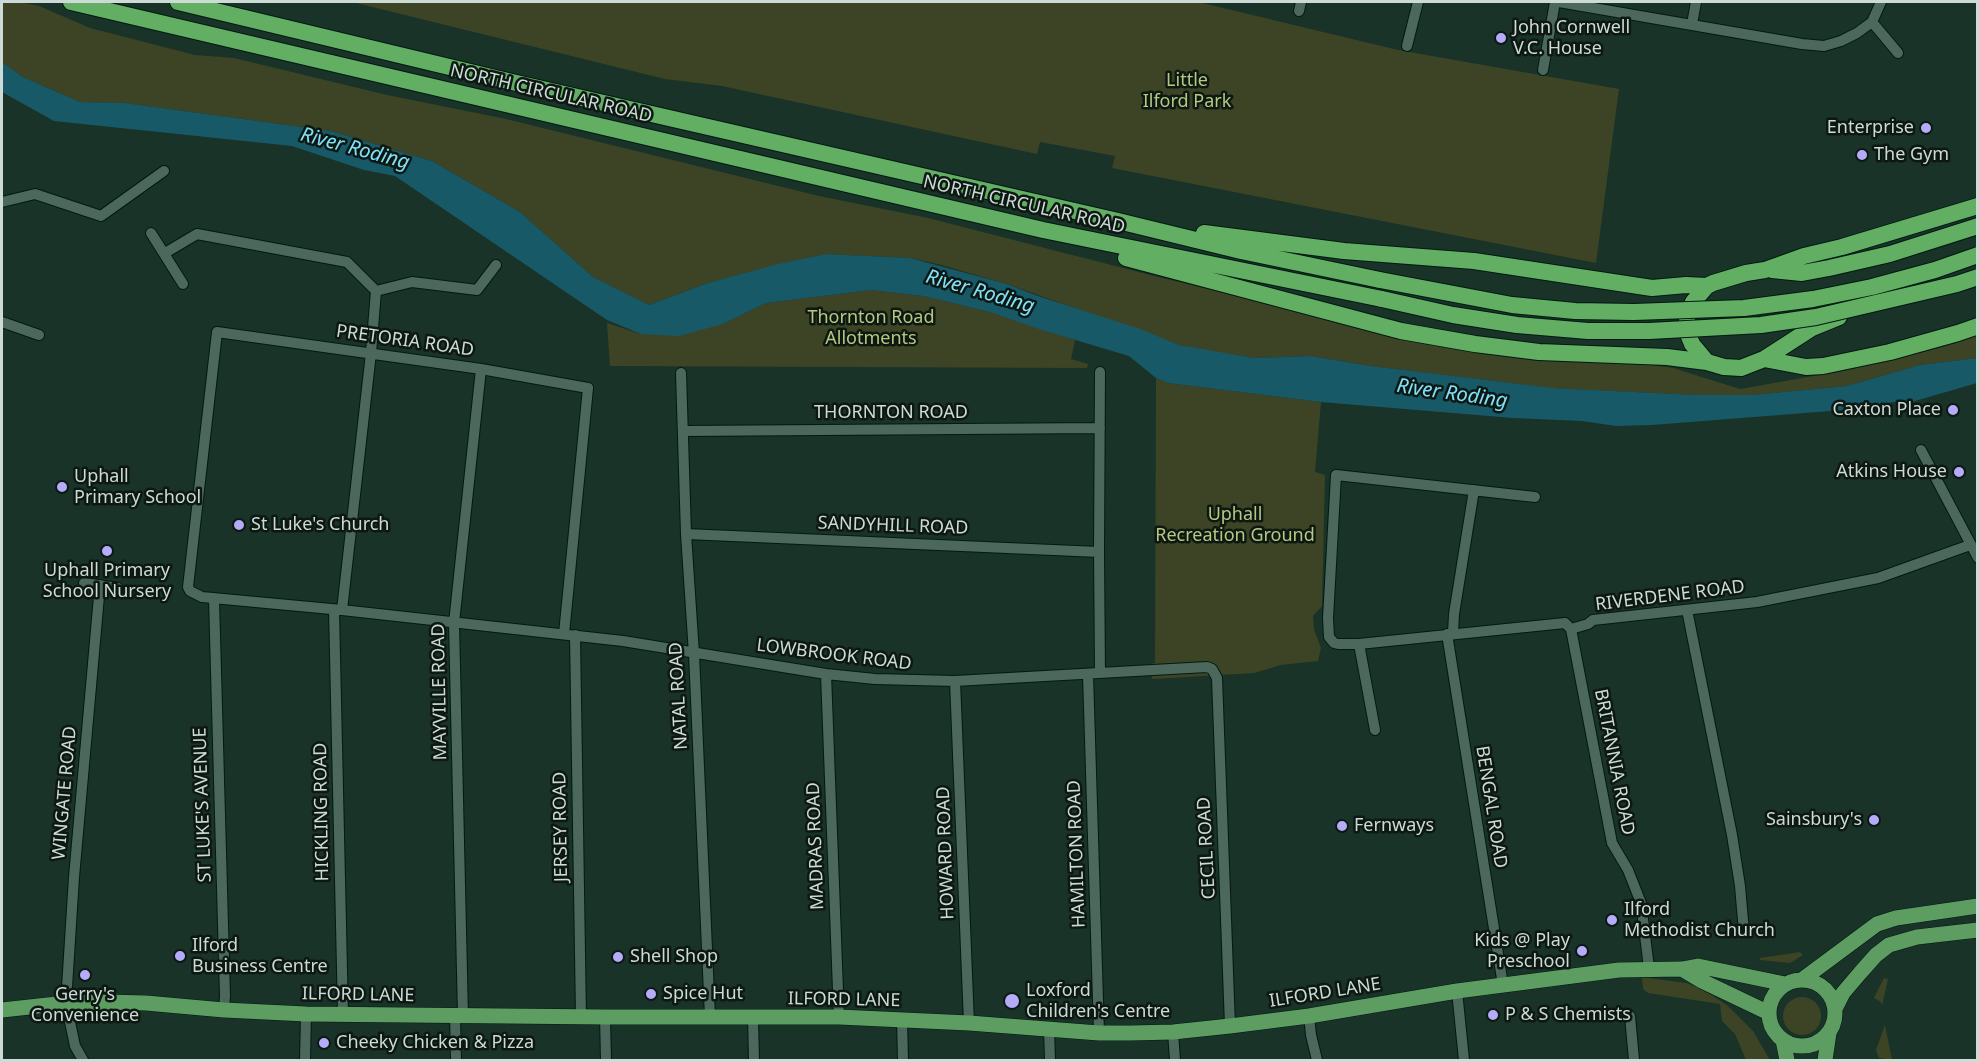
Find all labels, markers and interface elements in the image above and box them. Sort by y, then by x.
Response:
place label: John Cornwell V.C. House [1513,17,1630,60]
marker: John Cornwell V.C. House [1494,31,1508,45]
street label: NORTH CIRCULAR ROAD [448,60,654,128]
park label: Little Ilford Park [1143,70,1231,112]
place label: Enterprise [1827,117,1914,139]
marker: Enterprise [1919,121,1933,135]
water label: River Roding [298,123,412,175]
place label: The Gym [1874,144,1949,166]
marker: The Gym [1855,148,1869,162]
street label: NORTH CIRCULAR ROAD [921,171,1127,239]
water label: River Roding [923,265,1037,319]
park label: Thornton Road Allotments [807,307,935,350]
street label: PRETORIA ROAD [335,321,475,361]
water label: River Roding [1395,374,1509,414]
place label: Caxton Place [1832,399,1941,421]
street label: THORNTON ROAD [814,402,968,424]
marker: Caxton Place [1946,403,1960,417]
place label: Atkins House [1836,461,1947,483]
marker: Atkins House [1952,465,1966,479]
place label: Uphall Primary School [74,466,201,508]
marker: Uphall Primary School [55,480,69,494]
park label: Uphall Recreation Ground [1155,504,1315,546]
street label: SANDYHILL ROAD [817,513,969,539]
place label: St Luke's Church [251,514,389,536]
marker: St Luke's Church [232,518,246,532]
marker: Uphall Primary School Nursery [100,544,114,558]
place label: Uphall Primary School Nursery [43,560,171,602]
street label: RIVERDENE ROAD [1594,576,1746,616]
street label: MAYVILLE ROAD [428,623,452,761]
street label: LOWBROOK ROAD [755,635,913,675]
street label: NATAL ROAD [665,642,693,750]
street label: BRITANNIA ROAD [1589,687,1639,837]
street label: WINGATE ROAD [48,725,82,861]
street label: ST LUKE'S AVENUE [189,727,217,883]
street label: HICKLING ROAD [310,743,334,881]
street label: BENGAL ROAD [1471,744,1511,870]
street label: JERSEY ROAD [549,772,573,882]
street label: HAMILTON ROAD [1064,780,1090,928]
street label: MADRAS ROAD [803,782,829,910]
street label: HOWARD ROAD [933,786,959,920]
street label: CECIL ROAD [1194,796,1220,900]
place label: Sainsbury's [1766,809,1862,831]
marker: Sainsbury's [1867,813,1881,827]
place label: Fernways [1354,815,1434,837]
marker: Fernways [1335,819,1349,833]
place label: Ilford Methodist Church [1624,899,1775,942]
marker: Ilford Methodist Church [1605,913,1619,927]
place label: Kids @ Play Preschool [1474,930,1570,972]
place label: Ilford Business Centre [192,935,328,978]
marker: Kids @ Play Preschool [1575,944,1589,958]
place label: Shell Shop [630,946,718,968]
marker: Ilford Business Centre [173,949,187,963]
marker: Shell Shop [611,950,625,964]
marker: Gerry's Convenience [78,968,92,982]
street label: ILFORD LANE [1268,974,1382,1012]
place label: Loxford Children's Centre [1026,980,1170,1022]
street label: ILFORD LANE [302,983,414,1007]
place label: Spice Hut [663,983,743,1005]
place label: Gerry's Convenience [31,984,139,1026]
marker: Spice Hut [644,987,658,1001]
street label: ILFORD LANE [788,988,900,1012]
marker: Loxford Children's Centre [1003,992,1021,1010]
place label: P & S Chemists [1505,1004,1631,1026]
marker: P & S Chemists [1486,1008,1500,1022]
place label: Cheeky Chicken & Pizza [336,1032,534,1054]
marker: Cheeky Chicken & Pizza [317,1036,331,1050]

